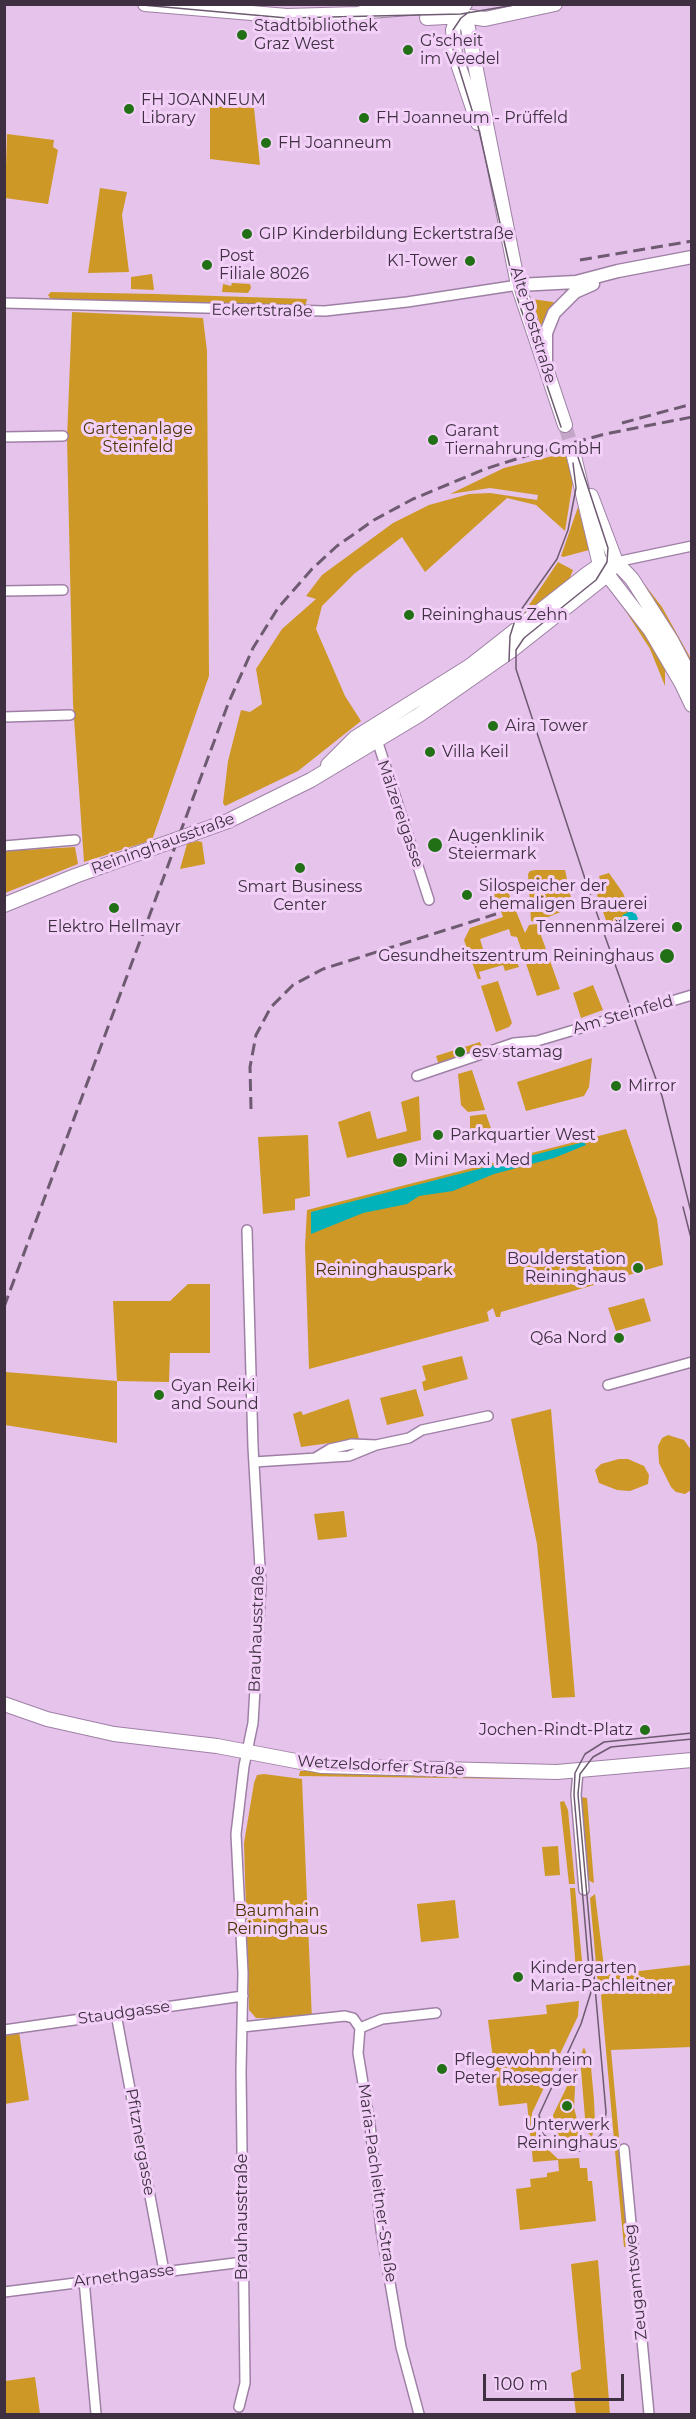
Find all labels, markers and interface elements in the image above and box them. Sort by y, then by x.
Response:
place label: Stadtbibliothek Graz West [254,16,378,54]
marker: Stadtbibliothek Graz West [235,28,249,42]
place label: G’scheit im Veedel [420,31,500,69]
marker: G’scheit im Veedel [401,43,415,57]
place label: FH JOANNEUM Library [141,90,266,128]
marker: FH JOANNEUM Library [122,102,136,116]
place label: FH Joanneum - Prüffeld [376,108,568,128]
marker: FH Joanneum - Prüffeld [357,111,371,125]
place label: FH Joanneum [278,133,392,153]
marker: FH Joanneum [259,136,273,150]
place label: GIP Kinderbildung Eckertstraße [259,224,514,244]
marker: GIP Kinderbildung Eckertstraße [240,227,254,241]
place label: Post Filiale 8026 [219,246,309,284]
place label: K1-Tower [387,251,458,271]
marker: K1-Tower [463,254,477,268]
marker: Post Filiale 8026 [200,258,214,272]
street label: Alte Poststraße [506,264,560,386]
street label: Eckertstraße [211,301,313,321]
park label: Gartenanlage Steinfeld [83,419,193,457]
place label: Garant Tiernahrung GmbH [445,421,602,459]
marker: Garant Tiernahrung GmbH [426,433,440,447]
place label: Reininghaus Zehn [421,605,568,625]
marker: Reininghaus Zehn [402,608,416,622]
place label: Aira Tower [505,716,588,736]
marker: Aira Tower [486,719,500,733]
place label: Villa Keil [442,742,509,762]
marker: Villa Keil [423,745,437,759]
street label: Mälzereigasse [373,758,427,870]
street label: Reininghausstraße [89,809,237,879]
place label: Augenklinik Steiermark [448,826,544,864]
marker: Augenklinik Steiermark [426,836,444,854]
marker: Smart Business Center [293,861,307,875]
place label: Silospeicher der ehemaligen Brauerei [479,876,648,914]
place label: Smart Business Center [238,877,362,915]
marker: Silospeicher der ehemaligen Brauerei [460,888,474,902]
marker: Elektro Hellmayr [107,901,121,915]
place label: Elektro Hellmayr [47,917,181,937]
place label: Tennenmälzerei [536,917,665,937]
marker: Tennenmälzerei [670,920,684,934]
place label: Gesundheitszentrum Reininghaus [378,946,654,966]
marker: Gesundheitszentrum Reininghaus [658,947,676,965]
street label: Am Steinfeld [571,991,675,1039]
place label: esv stamag [472,1042,563,1062]
marker: esv stamag [453,1045,467,1059]
place label: Mirror [628,1076,677,1096]
marker: Mirror [609,1079,623,1093]
place label: Parkquartier West [450,1125,596,1145]
marker: Parkquartier West [431,1128,445,1142]
place label: Mini Maxi Med [414,1150,530,1170]
marker: Mini Maxi Med [391,1151,409,1169]
place label: Boulderstation Reininghaus [507,1249,626,1287]
park label: Reininghauspark [315,1260,453,1280]
marker: Boulderstation Reininghaus [631,1261,645,1275]
place label: Q6a Nord [530,1328,607,1348]
marker: Q6a Nord [612,1331,626,1345]
place label: Gyan Reiki and Sound [171,1376,259,1414]
marker: Gyan Reiki and Sound [152,1388,166,1402]
street label: Brauhausstraße [245,1565,269,1693]
place label: Jochen-Rindt-Platz [479,1720,633,1740]
marker: Jochen-Rindt-Platz [638,1723,652,1737]
street label: Wetzelsdorfer Straße [297,1752,465,1780]
park label: Baumhain Reininghaus [226,1901,328,1939]
place label: Kindergarten Maria-Pachleitner [530,1958,673,1996]
marker: Kindergarten Maria-Pachleitner [511,1970,525,1984]
street label: Staudgasse [77,1997,171,2029]
place label: Pflegewohnheim Peter Rosegger [454,2050,593,2088]
marker: Pflegewohnheim Peter Rosegger [435,2062,449,2076]
street label: Maria-Pachleitner-Straße [354,2082,400,2284]
street label: Pfitznergasse [121,2087,159,2197]
marker: Unterwerk Reininghaus [560,2099,574,2113]
place label: Unterwerk Reininghaus [516,2115,618,2153]
street label: Brauhausstraße [232,2154,252,2280]
street label: Zeugamtsweg [620,2223,652,2341]
street label: Arnethgasse [73,2260,175,2292]
scale bar [486,2362,627,2400]
text: 100 m [494,2373,548,2395]

